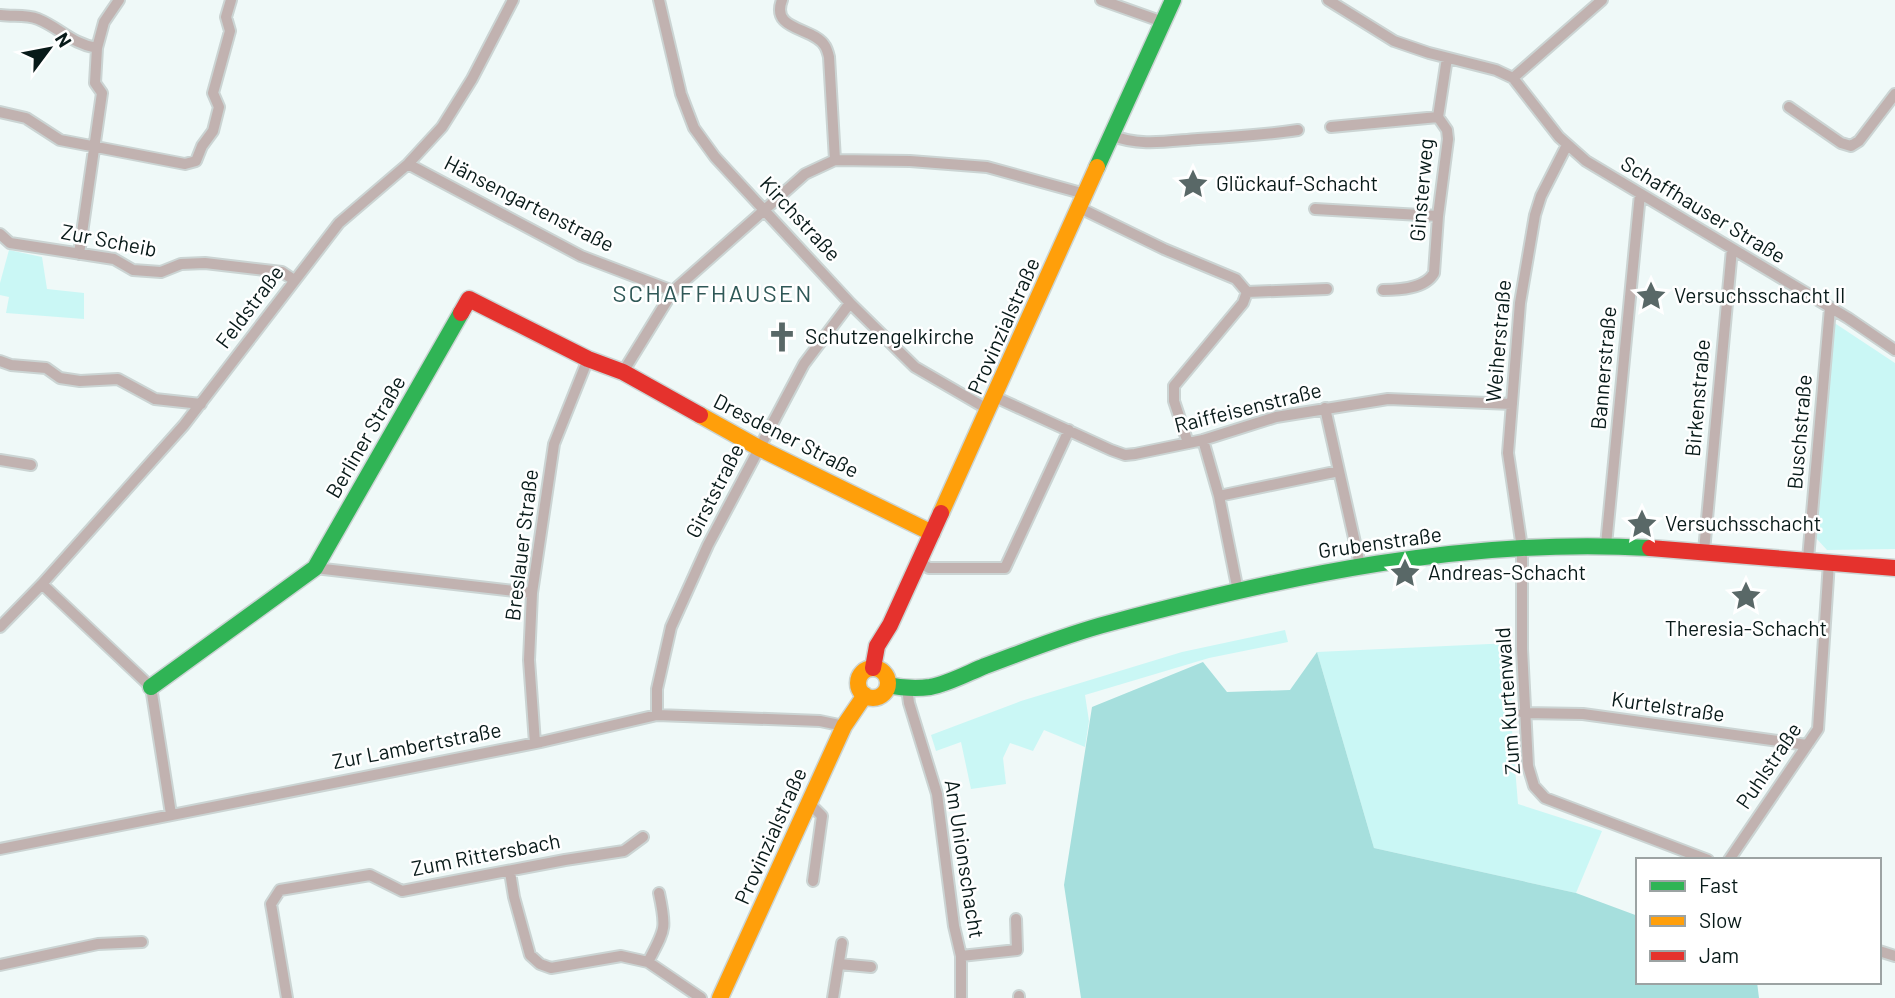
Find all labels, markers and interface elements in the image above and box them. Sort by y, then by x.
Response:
north arrow [14,14,84,84]
text: N [51,28,77,51]
street label: Ginsterweg [1404,137,1437,243]
street label: Hänsengartenstraße [441,149,619,256]
street label: Schaffhauser Straße [1617,150,1791,268]
place icon: Glückauf-Schacht [1176,167,1210,201]
street label: Kirchstraße [755,170,847,266]
place label: Glückauf-Schacht [1216,170,1378,195]
street label: Zur Scheib [59,218,159,261]
street label: Provinzialstraße [961,253,1044,398]
street label: Feldstraße [209,260,288,353]
district label: SCHAFFHAUSEN [613,278,813,307]
street label: Weiherstraße [1480,279,1515,403]
place icon: Versuchsschacht II [1634,279,1668,313]
place label: Versuchsschacht II [1674,282,1846,307]
street label: Bannerstraße [1585,305,1620,431]
church icon: Schutzengelkirche [765,320,799,354]
place label: Schutzengelkirche [805,323,974,348]
street label: Birkenstraße [1679,338,1714,458]
street label: Berliner Straße [319,370,410,502]
street label: Buschstraße [1781,373,1816,490]
street label: Raiffeisenstraße [1171,376,1324,437]
street label: Dresdener Straße [710,387,863,482]
street label: Girststraße [679,439,748,542]
street label: Breslauer Straße [499,467,542,622]
place icon: Versuchsschacht [1625,507,1659,541]
place label: Versuchsschacht [1665,510,1821,535]
street label: Grubenstraße [1316,520,1443,563]
place icon: Andreas-Schacht [1388,556,1422,590]
place label: Andreas-Schacht [1428,559,1586,584]
place icon: Theresia-Schacht [1729,579,1763,613]
place label: Theresia-Schacht [1665,615,1827,640]
street label: Zum Kurtenwald [1489,626,1524,776]
street label: Kurtelstraße [1610,685,1727,726]
street label: Zur Lambertstraße [330,716,503,773]
street label: Puhlstraße [1730,717,1806,813]
street label: Provinzialstraße [728,763,811,908]
street label: Am Unionschacht [941,778,990,940]
street label: Zum Rittersbach [409,827,562,880]
legend [1636,858,1881,984]
text: Fast [1699,872,1739,897]
text: Slow [1699,907,1742,932]
text: Jam [1699,942,1739,967]

